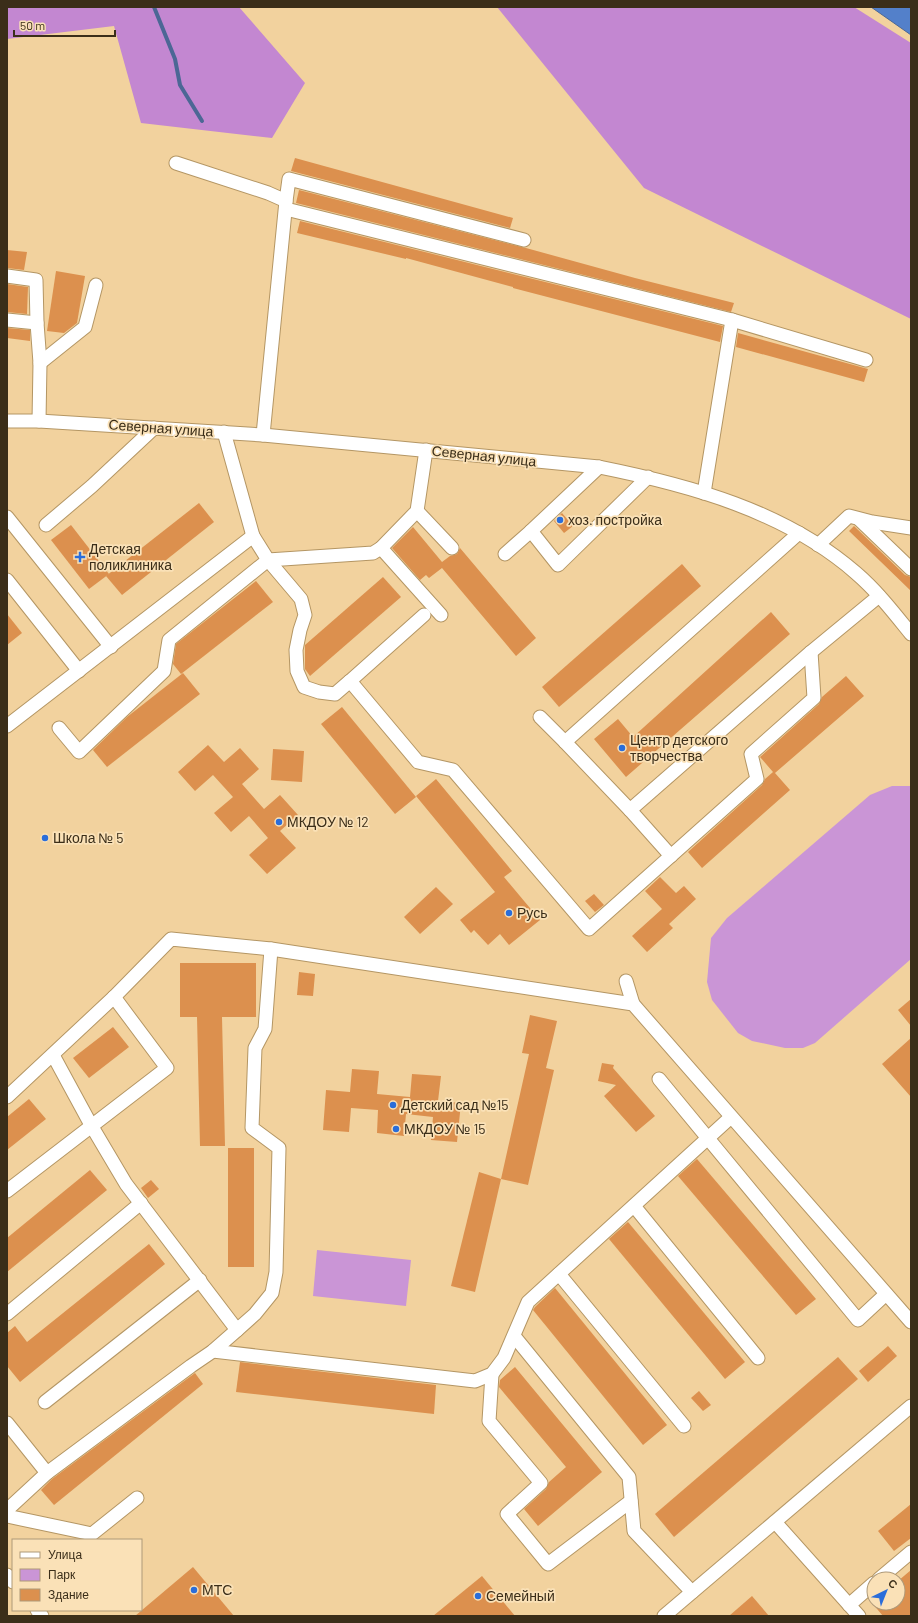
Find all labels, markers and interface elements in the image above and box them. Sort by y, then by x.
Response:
scale bar [14,12,115,38]
text: 50 m [20,18,45,32]
street label: Северная улица [108,415,214,440]
street label: Северная улица [431,442,537,469]
place label: хоз. постройка [568,511,662,528]
marker: хоз. постройка [555,515,565,525]
place label: Детская поликлиника [89,540,172,573]
marker: Детская поликлиника [74,551,86,563]
place label: Центр детского творчества [630,731,728,764]
marker: Центр детского творчества [617,743,627,753]
place label: МКДОУ № 12 [287,813,369,830]
marker: МКДОУ № 12 [274,817,284,827]
place label: Школа № 5 [53,829,123,846]
marker: Школа № 5 [40,833,50,843]
place label: Русь [517,904,547,921]
marker: Русь [504,908,514,918]
place label: Детский сад №15 [401,1096,509,1113]
marker: Детский сад №15 [388,1100,398,1110]
place label: МКДОУ № 15 [404,1120,486,1137]
marker: МКДОУ № 15 [391,1124,401,1134]
legend [12,1539,142,1611]
text: Улица [48,1547,82,1562]
text: Парк [48,1567,76,1582]
north arrow [866,1571,906,1611]
text: С [886,1576,901,1591]
place label: МТС [202,1581,232,1598]
marker: МТС [189,1585,199,1595]
text: Здание [48,1587,89,1602]
place label: Семейный [486,1587,555,1604]
marker: Семейный [473,1591,483,1601]

